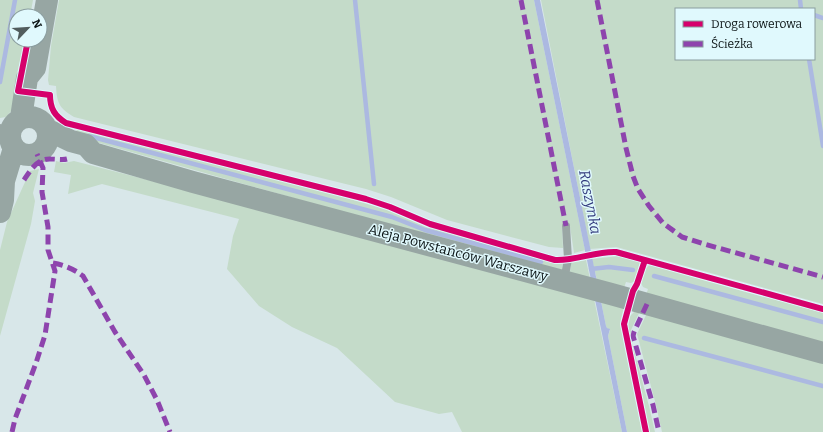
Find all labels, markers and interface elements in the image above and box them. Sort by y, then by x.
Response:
north arrow [8,8,48,48]
legend [675,8,815,60]
text: N [29,17,45,31]
text: Droga rowerowa [711,17,803,31]
text: Ścieżka [711,36,753,51]
water label: Raszynka [575,168,605,236]
street label: Aleja Powstańców Warszawy [366,221,550,285]

